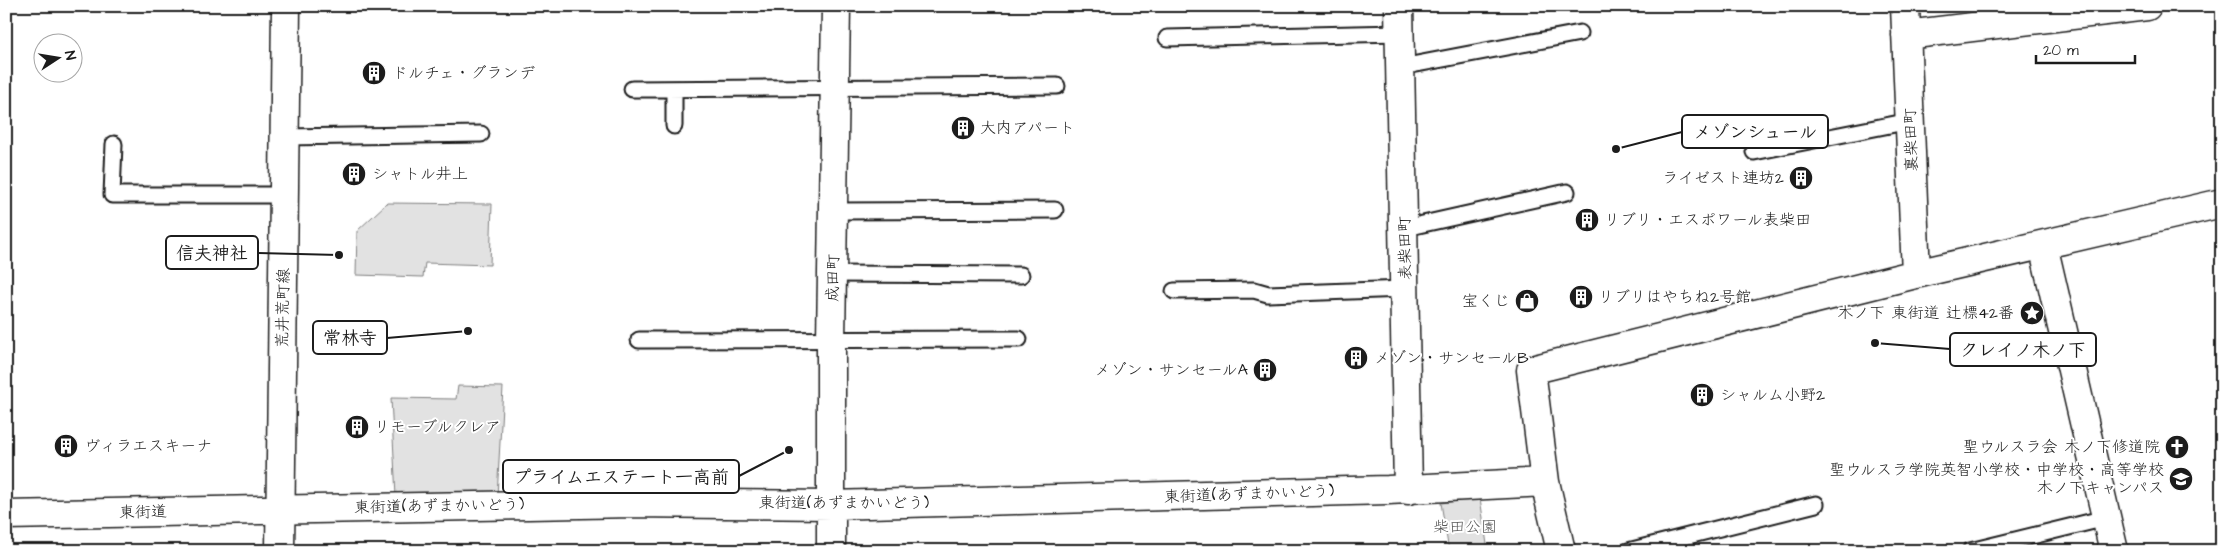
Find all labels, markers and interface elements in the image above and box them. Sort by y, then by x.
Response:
north arrow [32,32,82,82]
scale bar [2036,32,2134,64]
text: 20 m [2043,40,2079,61]
text: N [59,49,80,62]
building icon: ドルチェ・グランデ [361,60,387,86]
place label: ドルチェ・グランデ [392,62,535,84]
street label: 裏柴田町 [1899,108,1923,172]
building icon: 大内アパート [950,115,976,141]
callout: メゾンシュール [1682,115,1828,148]
place label: 大内アパート [980,117,1075,139]
text: メゾンシュール [1693,120,1817,145]
building icon: シャトル井上 [341,161,367,187]
place label: シャトル井上 [372,163,468,185]
building icon: ライゼスト連坊2 [1788,165,1814,191]
place label: ライゼスト連坊2 [1662,167,1784,189]
building icon: リブリ・エスポワール表柴田 [1574,207,1600,233]
place label: リブリ・エスポワール表柴田 [1604,209,1811,231]
street label: 表柴田町 [1393,216,1417,280]
callout: 信夫神社 [166,236,258,269]
text: 信夫神社 [176,241,248,266]
street label: 成田町 [822,254,844,302]
street label: 荒井荒町線 [271,268,295,348]
building icon: リブリはやちね2号館 [1568,284,1594,310]
place label: リブリはやちね2号館 [1598,286,1751,308]
shop icon: 宝くじ [1514,288,1540,314]
place label: 宝くじ [1462,290,1510,312]
place icon: 木ノ下 東街道 辻標42番 [2019,300,2045,326]
place label: 木ノ下 東街道 辻標42番 [1837,302,2014,324]
callout: 常林寺 [313,321,387,354]
text: 常林寺 [323,326,377,351]
callout: クレイノ木ノ下 [1950,333,2096,366]
text: クレイノ木ノ下 [1960,338,2086,363]
building icon: メゾン・サンセールB [1343,345,1369,371]
place label: メゾン・サンセールB [1374,347,1529,369]
building icon: メゾン・サンセールA [1252,357,1278,383]
place label: メゾン・サンセールA [1094,359,1248,381]
building icon: シャルム小野2 [1689,382,1715,408]
place label: シャルム小野2 [1720,384,1825,406]
building icon: リモーブルクレア [344,414,370,440]
place label: リモーブルクレア [374,416,501,438]
building icon: ヴィラエスキーナ [53,433,79,459]
church icon: 聖ウルスラ会 木ノ下修道院 [2164,434,2190,460]
place label: ヴィラエスキーナ [84,435,212,457]
place label: 聖ウルスラ会 木ノ下修道院 [1963,436,2160,458]
place label: 聖ウルスラ学院英智小学校・中学校・高等学校 木ノ下キャンパス [1829,459,2164,499]
callout: プライムエステート一高前 [503,460,739,493]
text: プライムエステート一高前 [513,465,729,490]
school or university icon: 聖ウルスラ学院英智小学校・中学校・高等学校 木ノ下キャンパス [2168,466,2194,492]
street label: 東街道(あずまかいどう) [1163,480,1335,508]
street label: 東街道(あずまかいどう) [759,492,930,514]
street label: 東街道(あずまかいどう) [354,494,525,518]
street label: 東街道 [119,501,167,523]
park label: 柴田公園 [1433,516,1497,538]

